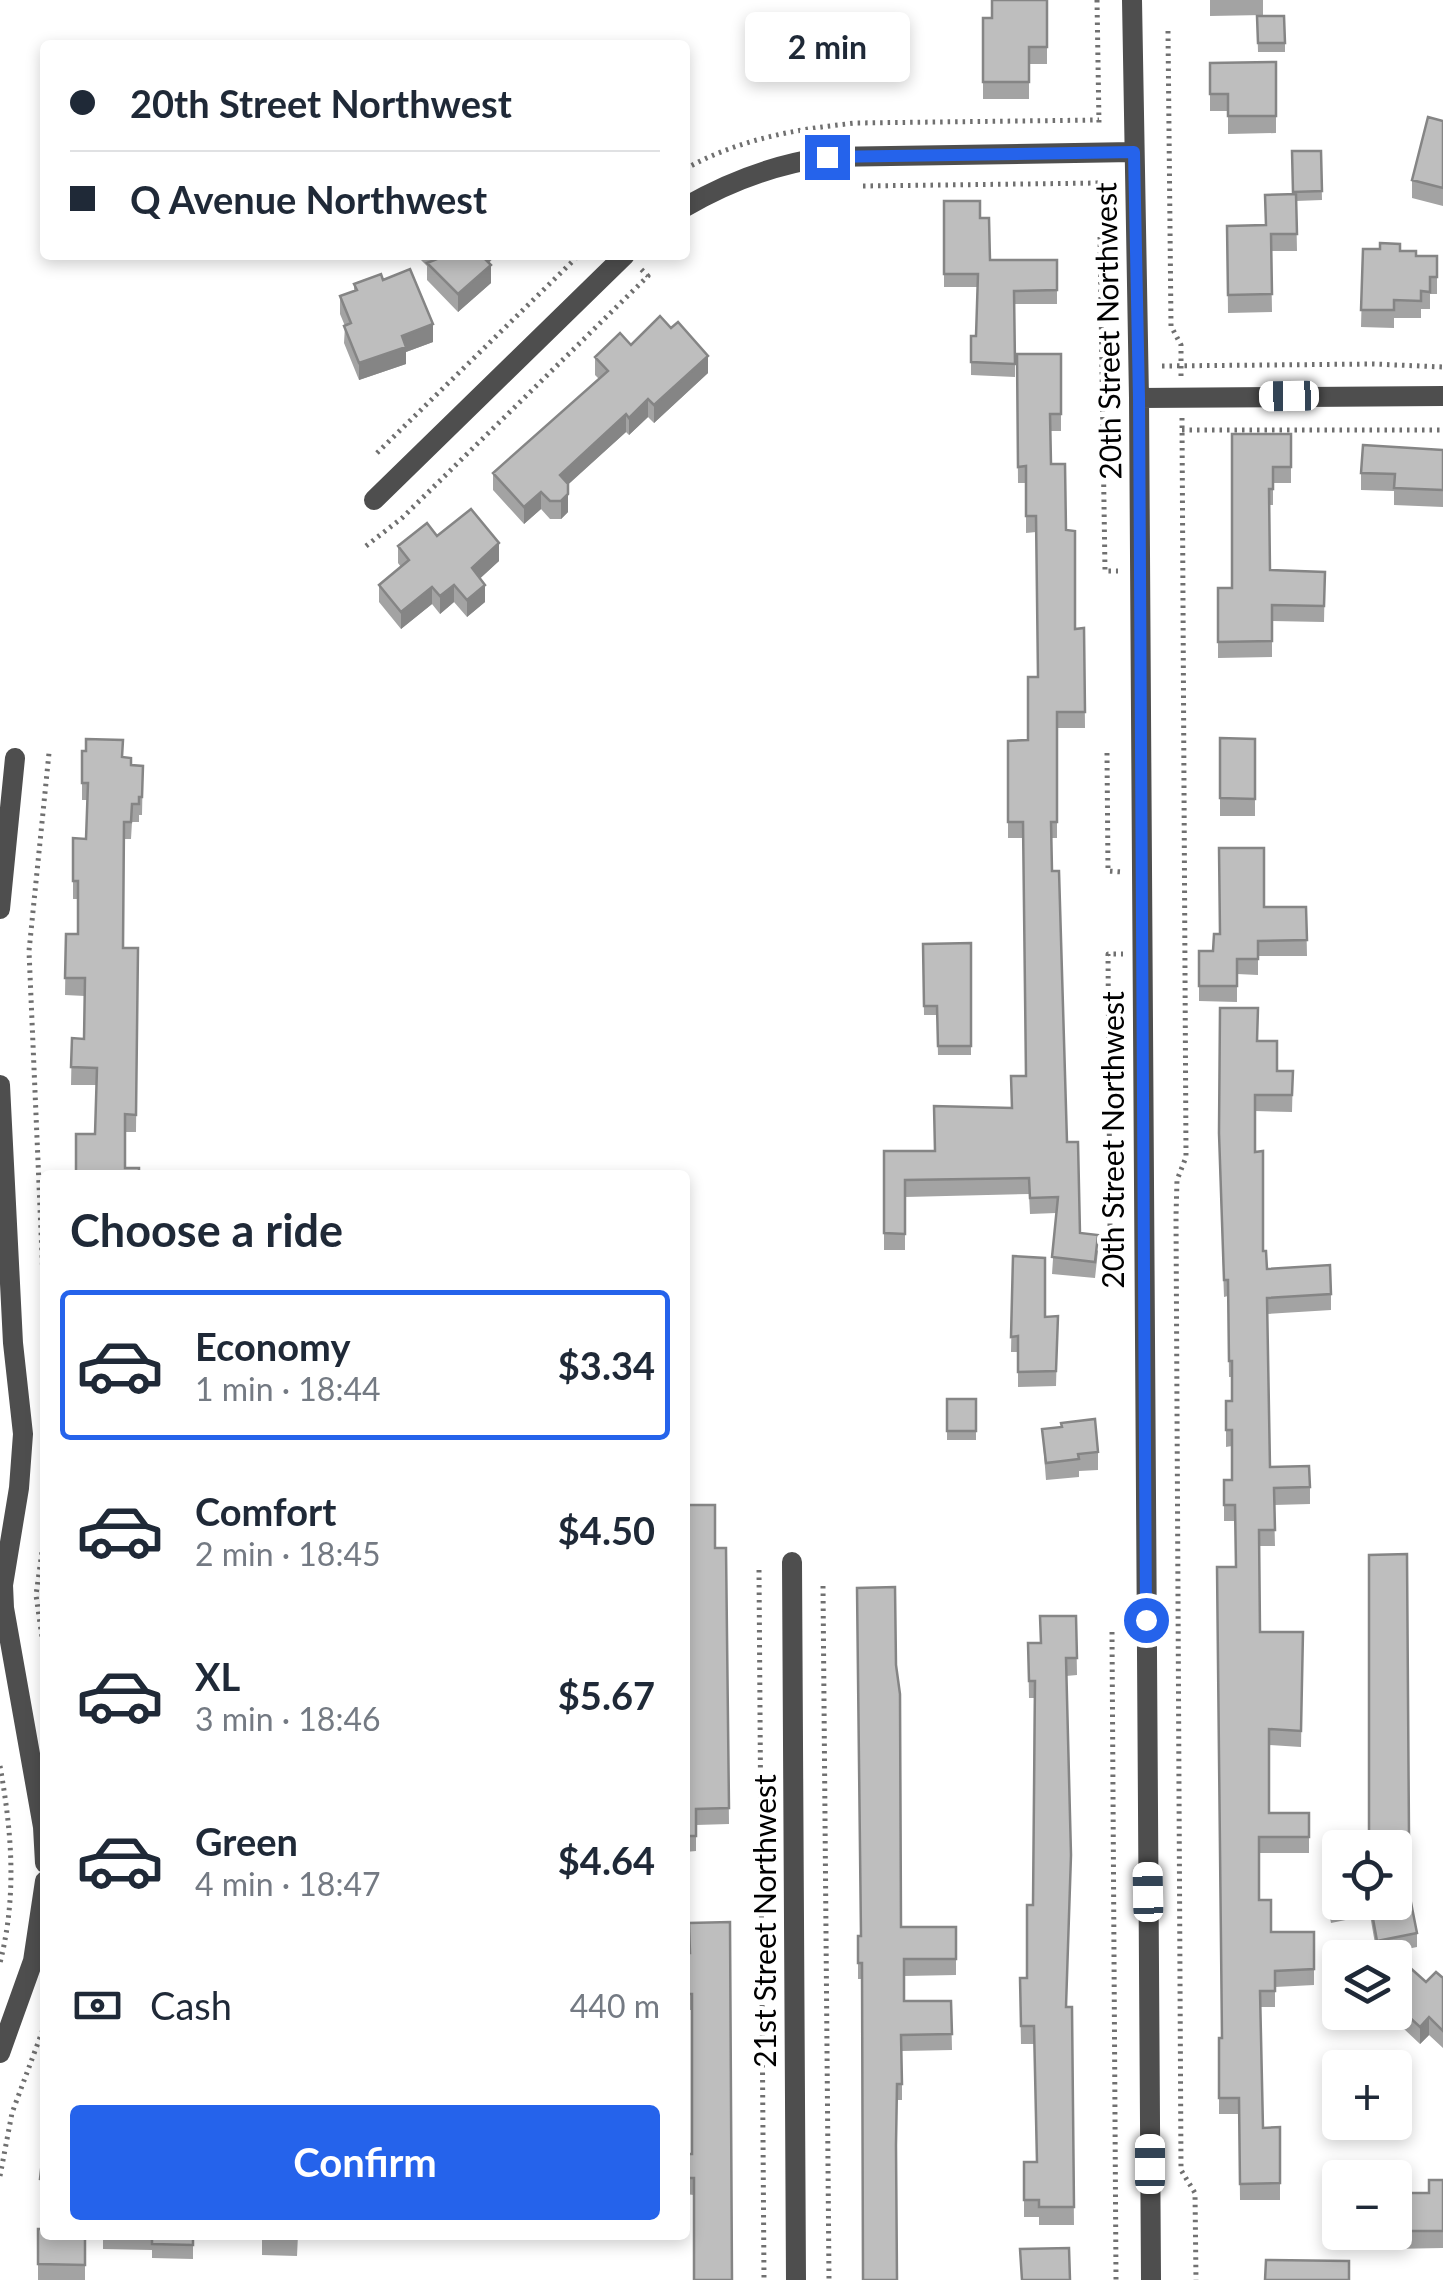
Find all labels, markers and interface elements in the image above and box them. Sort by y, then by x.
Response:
callout: 2 min [744,12,910,82]
text: 2 min [788,27,867,66]
text: 20th Street Northwest [130,80,512,126]
route end [805,135,850,180]
text: Q Avenue Northwest [130,176,487,222]
street label: 20th Street Northwest [1086,182,1128,480]
car [1259,380,1319,412]
street label: 20th Street Northwest [1094,991,1130,1289]
text: Choose a ride [70,1203,343,1257]
icon: car [75,1320,165,1410]
text: Economy [195,1323,350,1369]
text: $3.34 [558,1342,655,1388]
text: 1 min · 18:44 [195,1369,381,1408]
icon: car [75,1485,165,1575]
text: Comfort [195,1488,336,1534]
text: $4.50 [558,1507,655,1553]
text: 2 min · 18:45 [195,1534,381,1573]
route start [1124,1598,1169,1643]
icon: car [75,1650,165,1740]
text: XL [195,1653,240,1699]
text: $5.67 [558,1672,655,1718]
text: 3 min · 18:46 [195,1699,381,1738]
street label: 21st Street Northwest [746,1774,782,2068]
icon: car [75,1815,165,1905]
text: Green [195,1818,298,1864]
map controls [1322,1830,1412,2250]
button: locate [1322,1830,1412,1920]
text: $4.64 [558,1837,655,1883]
car [1132,1862,1164,1922]
text: 4 min · 18:47 [195,1864,381,1903]
button: layers [1322,1940,1412,2030]
icon: cash [70,1978,125,2033]
text: Cash [150,1982,232,2028]
text: 440 m [570,1986,660,2025]
button: + [1322,2050,1412,2140]
button: Confirm [70,2105,660,2220]
car [1135,2134,1165,2194]
button: − [1322,2160,1412,2250]

